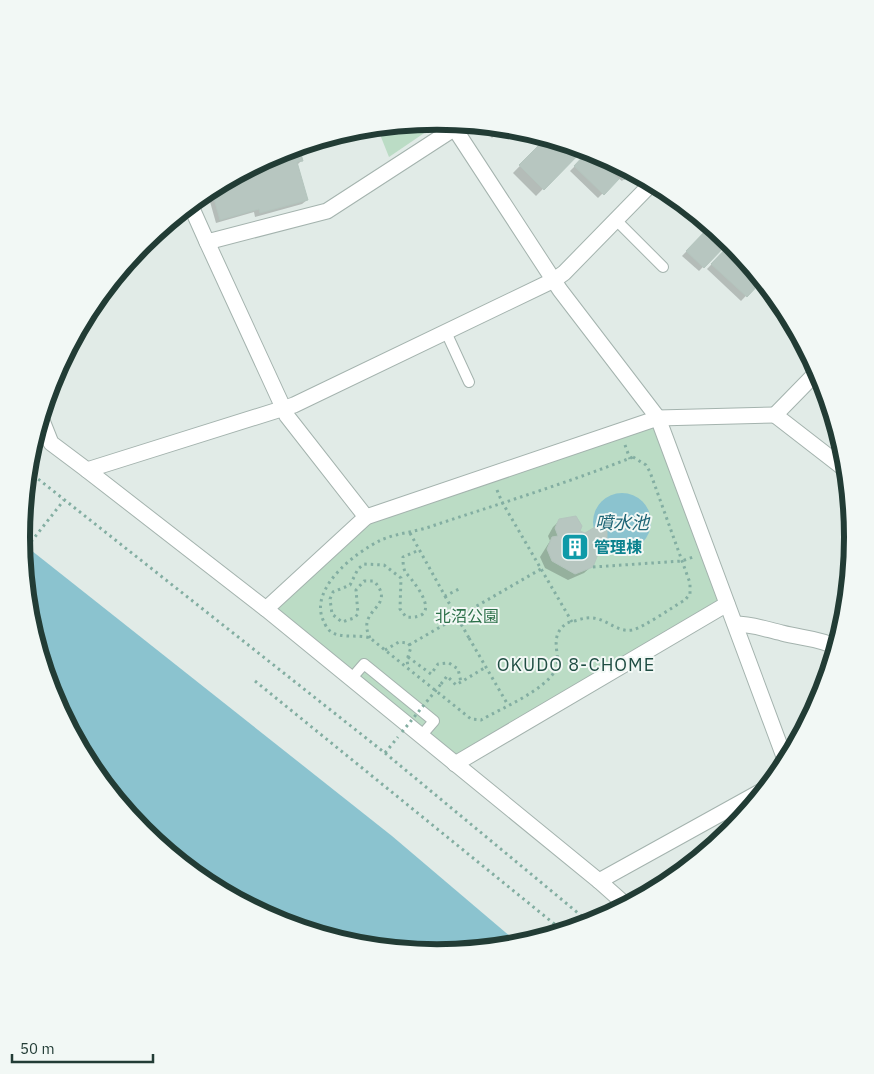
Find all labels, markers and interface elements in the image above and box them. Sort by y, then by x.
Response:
water label: 噴水池 [595,511,651,534]
building icon: 管理棟 [560,532,590,562]
place label: 管理棟 [594,537,642,557]
park label: 北沼公園 [435,606,499,626]
district label: OKUDO 8-CHOME [497,653,655,676]
scale bar [12,1032,154,1064]
text: 50 m [20,1039,55,1058]

